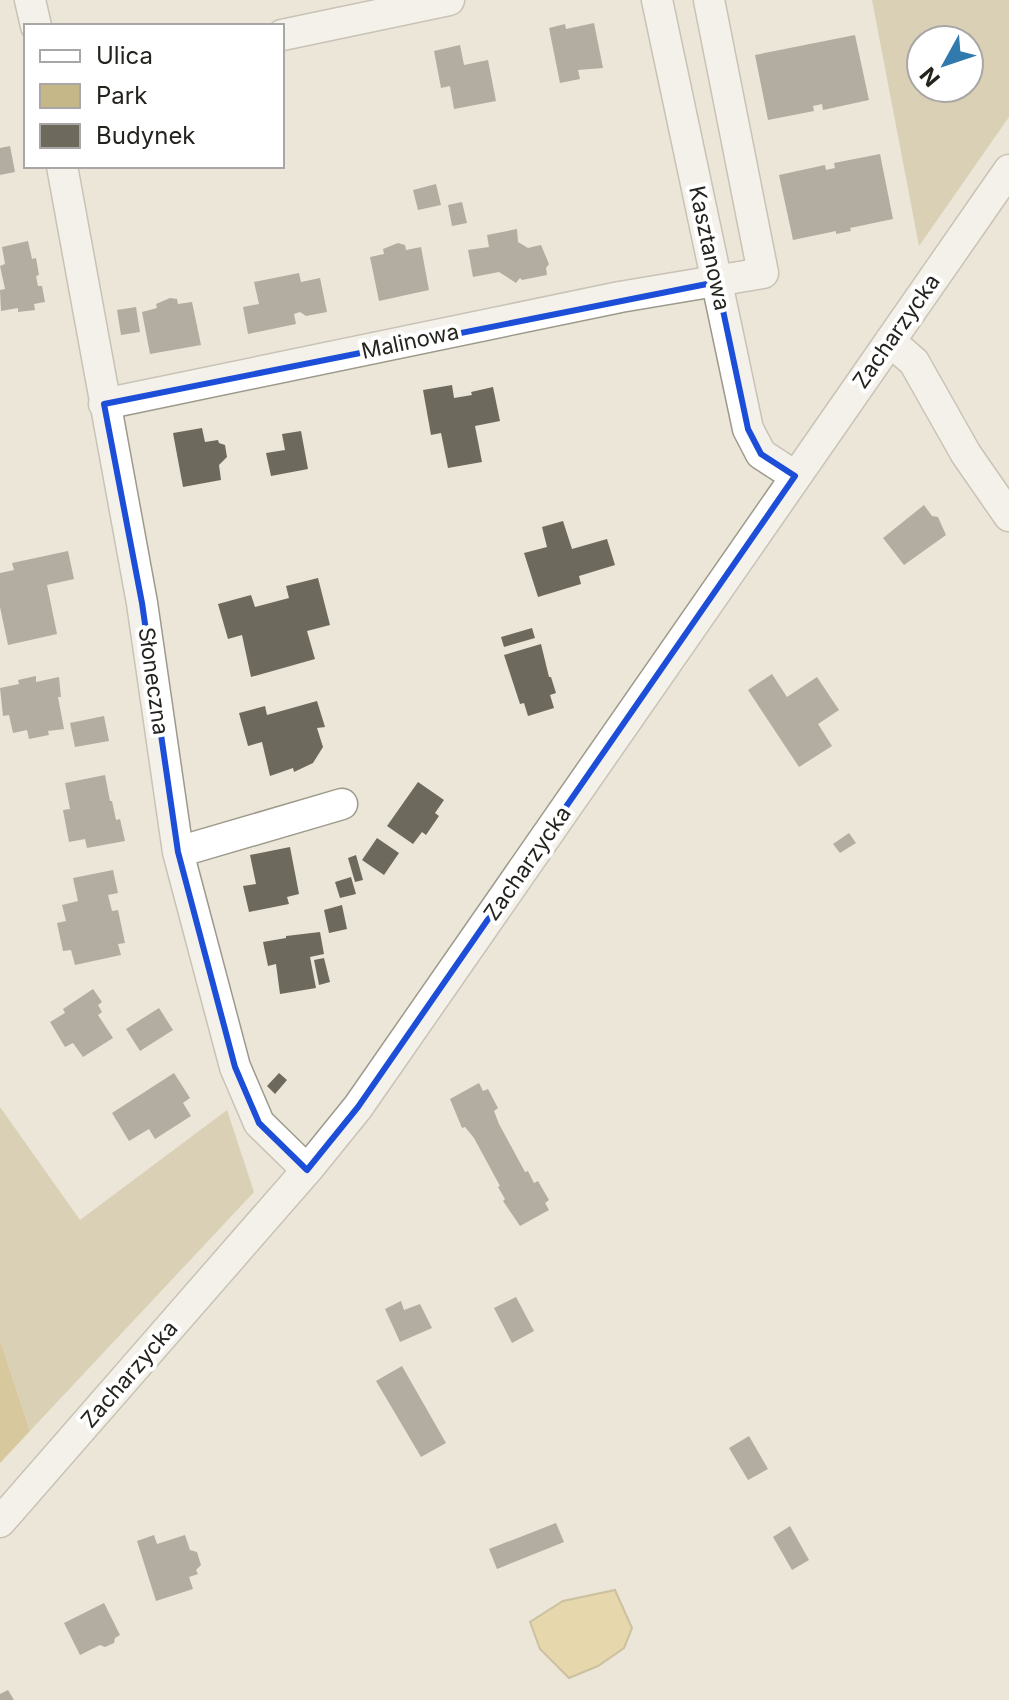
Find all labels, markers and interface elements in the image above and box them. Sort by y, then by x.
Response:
legend [24,24,284,168]
north arrow [905,24,985,104]
text: Ulica [96,41,153,70]
text: N [914,62,945,92]
text: Park [96,81,147,110]
text: Budynek [96,121,196,150]
street label: Kasztanowa [684,183,736,313]
street label: Zacharzycka [847,269,945,393]
street label: Malinowa [359,318,461,364]
street label: Słoneczna [134,626,174,736]
street label: Zacharzycka [478,801,576,925]
street label: Zacharzycka [75,1315,183,1433]

